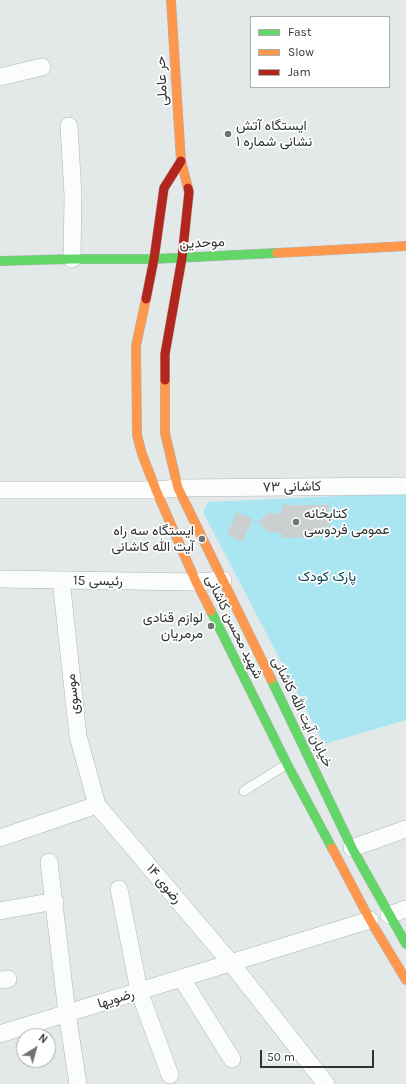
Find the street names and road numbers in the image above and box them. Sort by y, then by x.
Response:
street label: حر عاملی [152,56,172,106]
street label: موحدین [179,233,225,253]
street label: کاشانی ۷۳ [263,478,321,496]
street label: رئیسی 15 [73,572,123,590]
street label: شهید محسن کاشانی [202,572,266,682]
street label: خیابان آیت الله کاشانی [268,654,336,770]
street label: موسوی [63,673,83,715]
street label: رضوی ۱۴ [142,861,186,907]
street label: رضویها [96,986,136,1012]

